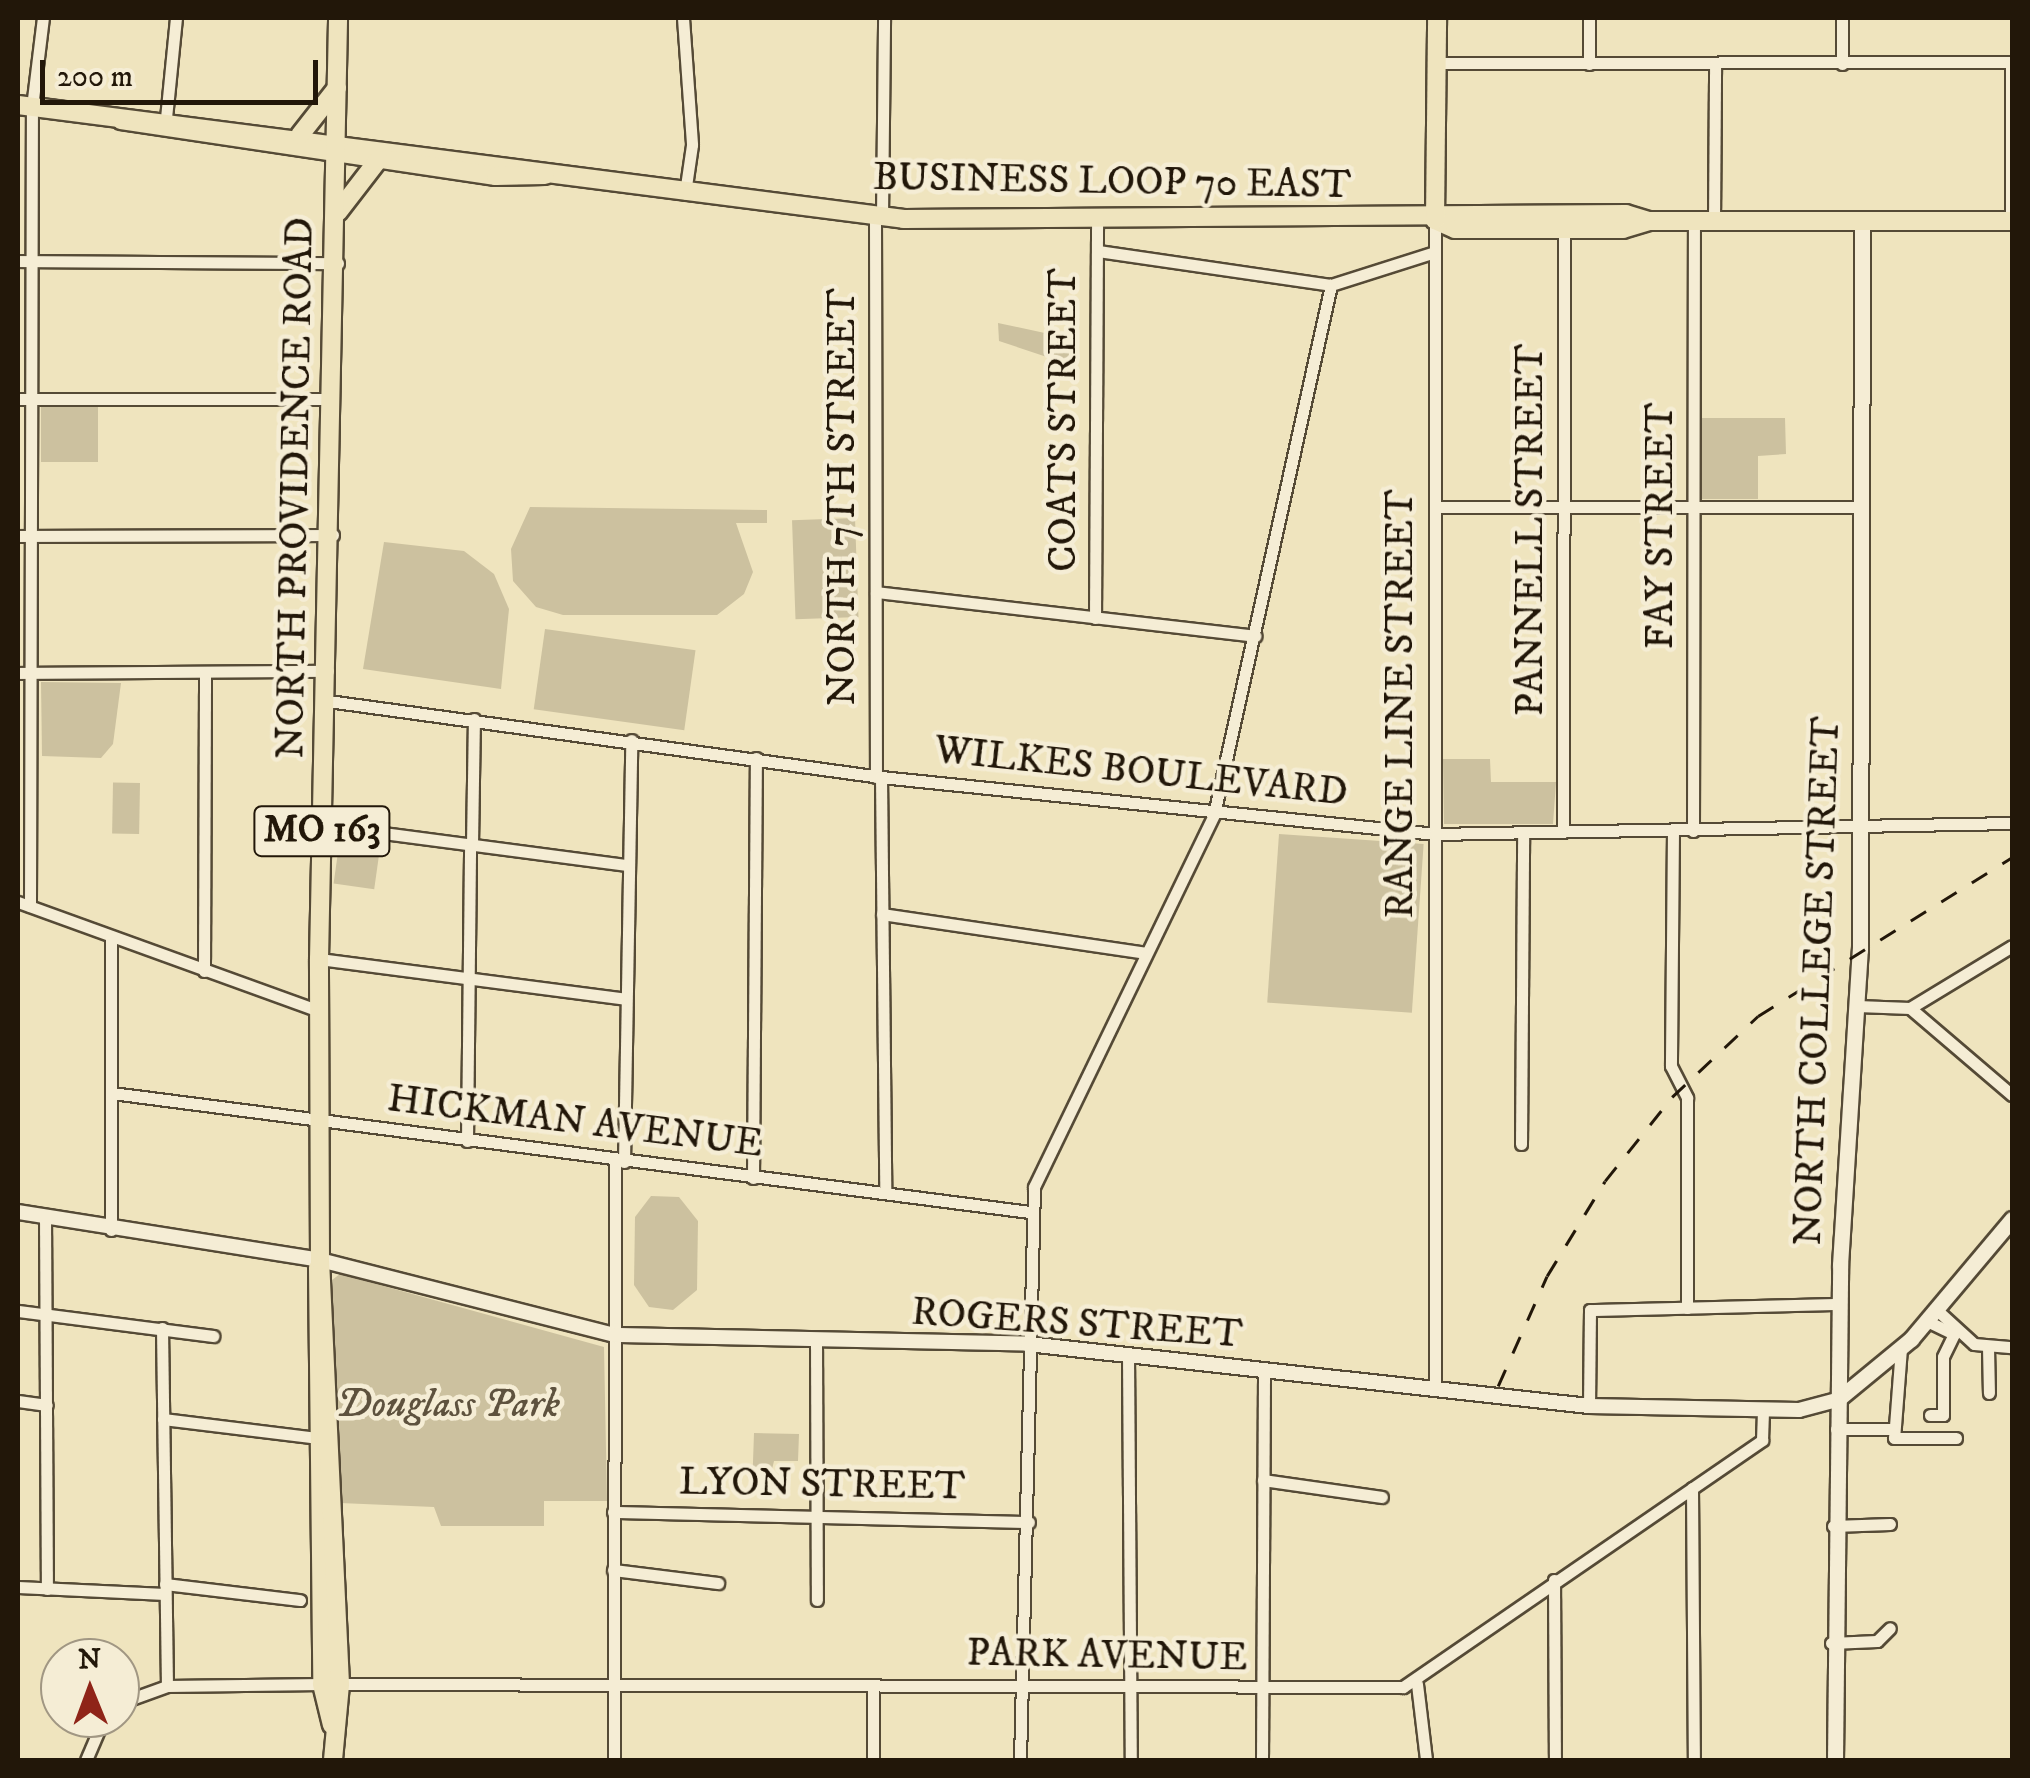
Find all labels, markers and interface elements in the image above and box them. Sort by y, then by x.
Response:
scale bar [45,40,322,102]
text: 200 m [57,59,133,96]
street label: BUSINESS LOOP 70 EAST [872,154,1352,210]
street label: NORTH PROVIDENCE ROAD [267,217,325,759]
street label: COATS STREET [1040,268,1088,572]
street label: NORTH 7TH STREET [819,288,867,706]
street label: PANNELL STREET [1507,344,1555,716]
street label: FAY STREET [1637,403,1685,649]
street label: RANGE LINE STREET [1377,489,1425,919]
street label: NORTH COLLEGE STREET [1785,716,1851,1246]
street label: WILKES BOULEVARD [932,726,1350,818]
road number: MO 163 [252,798,392,864]
street label: HICKMAN AVENUE [385,1075,765,1169]
street label: ROGERS STREET [910,1288,1244,1360]
park label: Douglass Park [336,1381,560,1429]
street label: LYON STREET [678,1459,966,1511]
street label: PARK AVENUE [966,1630,1248,1682]
north arrow [40,1638,140,1738]
text: N [78,1642,101,1677]

